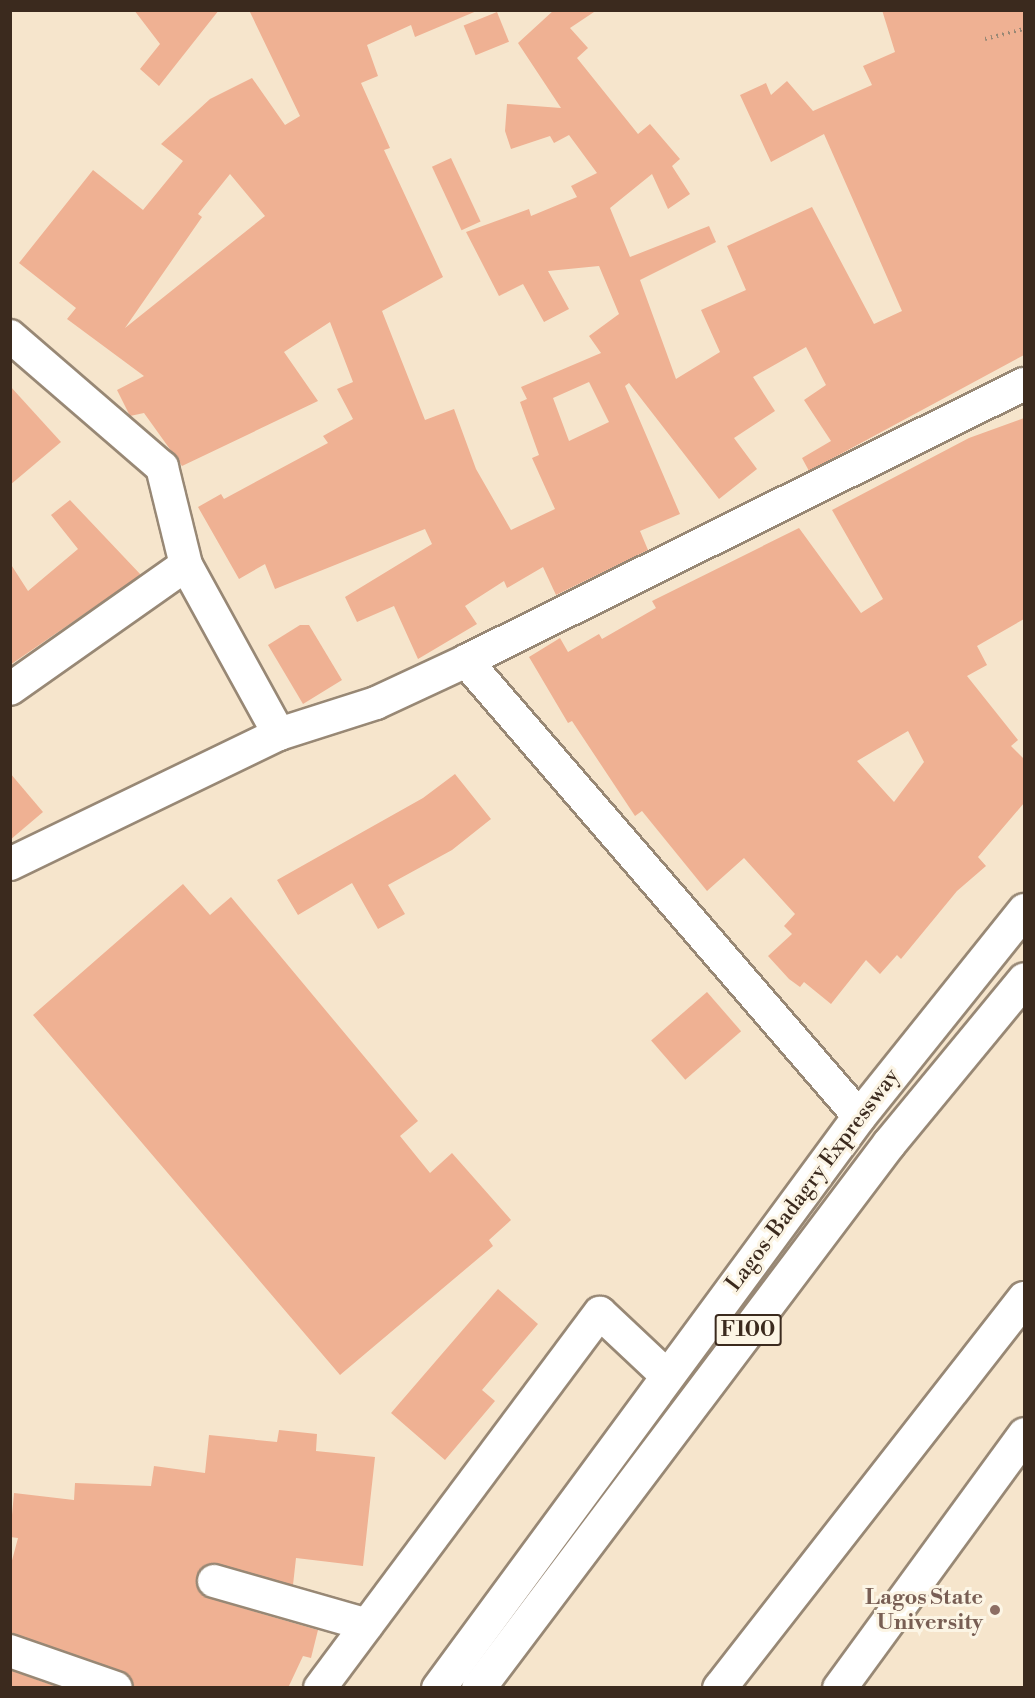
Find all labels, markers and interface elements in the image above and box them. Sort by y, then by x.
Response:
street label: Lagos-Badagry Expressway [721,1064,905,1296]
road number: F100 [714,1312,783,1348]
place label: Lagos State University [865,1584,983,1636]
marker: Lagos State University [988,1603,1002,1617]

